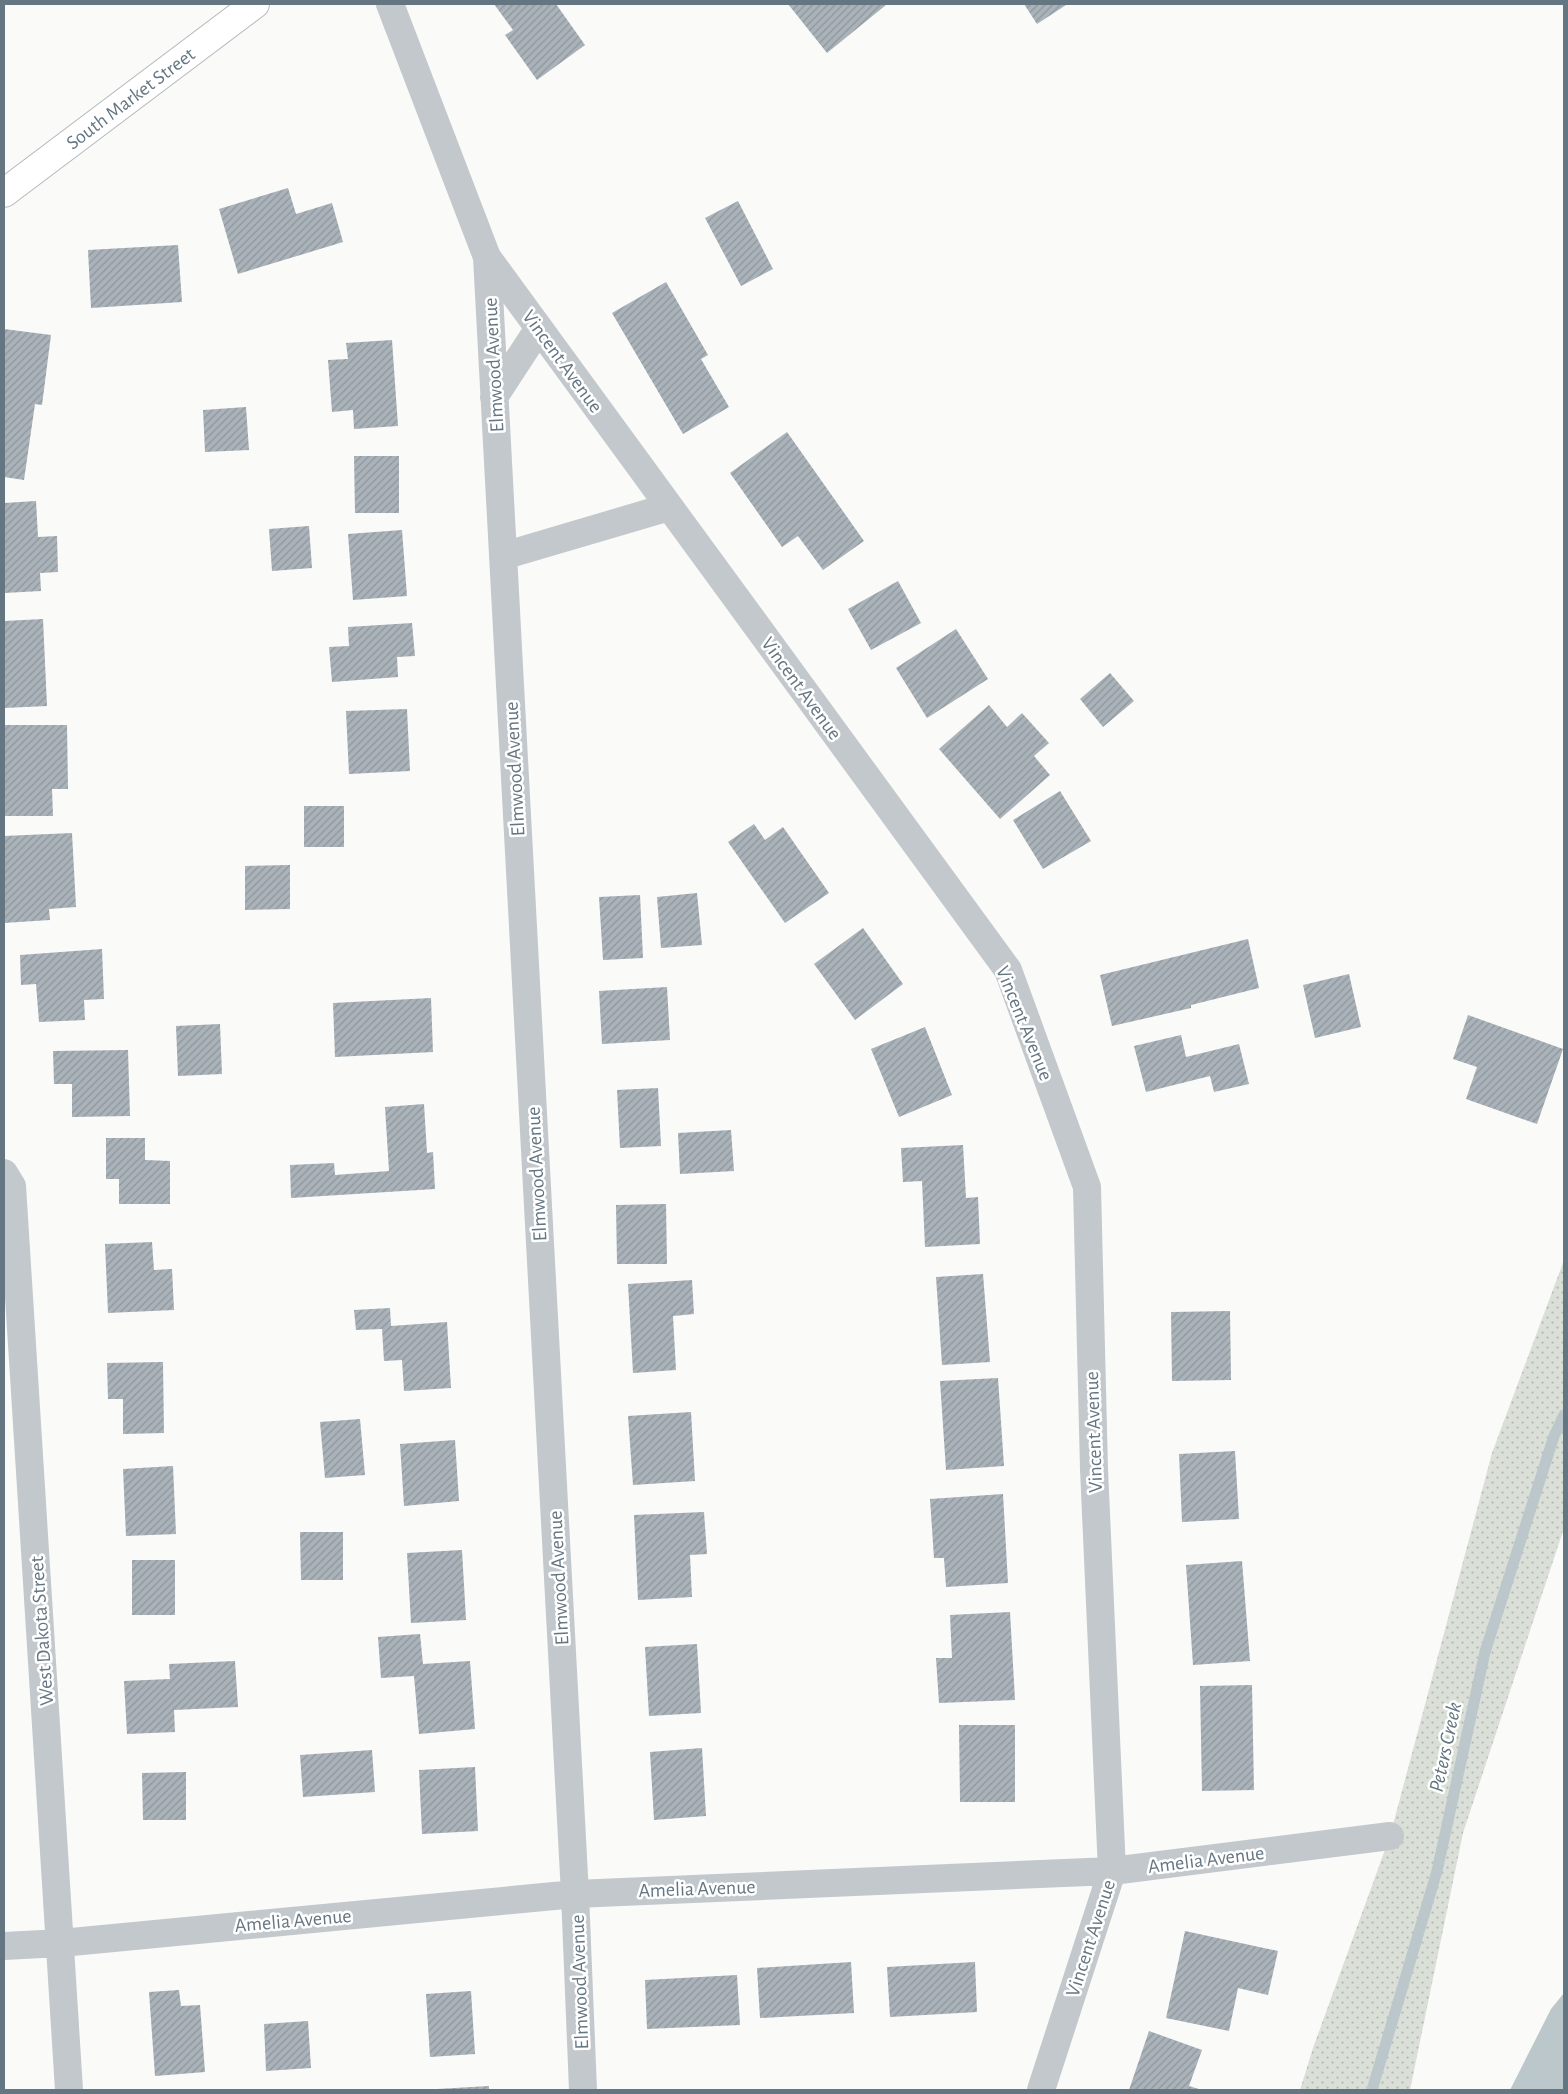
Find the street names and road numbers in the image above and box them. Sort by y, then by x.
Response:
street label: South Market Street [63,44,199,153]
street label: Elmwood Avenue [480,297,508,433]
street label: Vincent Avenue [518,306,606,417]
street label: Vincent Avenue [757,633,845,744]
street label: Elmwood Avenue [501,701,529,837]
street label: Vincent Avenue [992,963,1056,1084]
street label: Elmwood Avenue [523,1106,551,1242]
street label: Vincent Avenue [1082,1371,1106,1493]
street label: Elmwood Avenue [545,1510,573,1646]
street label: West Dakota Street [27,1555,57,1706]
street label: Amelia Avenue [1147,1843,1266,1877]
street label: Amelia Avenue [638,1877,756,1901]
street label: Vincent Avenue [1063,1877,1119,1999]
street label: Amelia Avenue [234,1906,352,1936]
street label: Elmwood Avenue [568,1914,592,2050]

